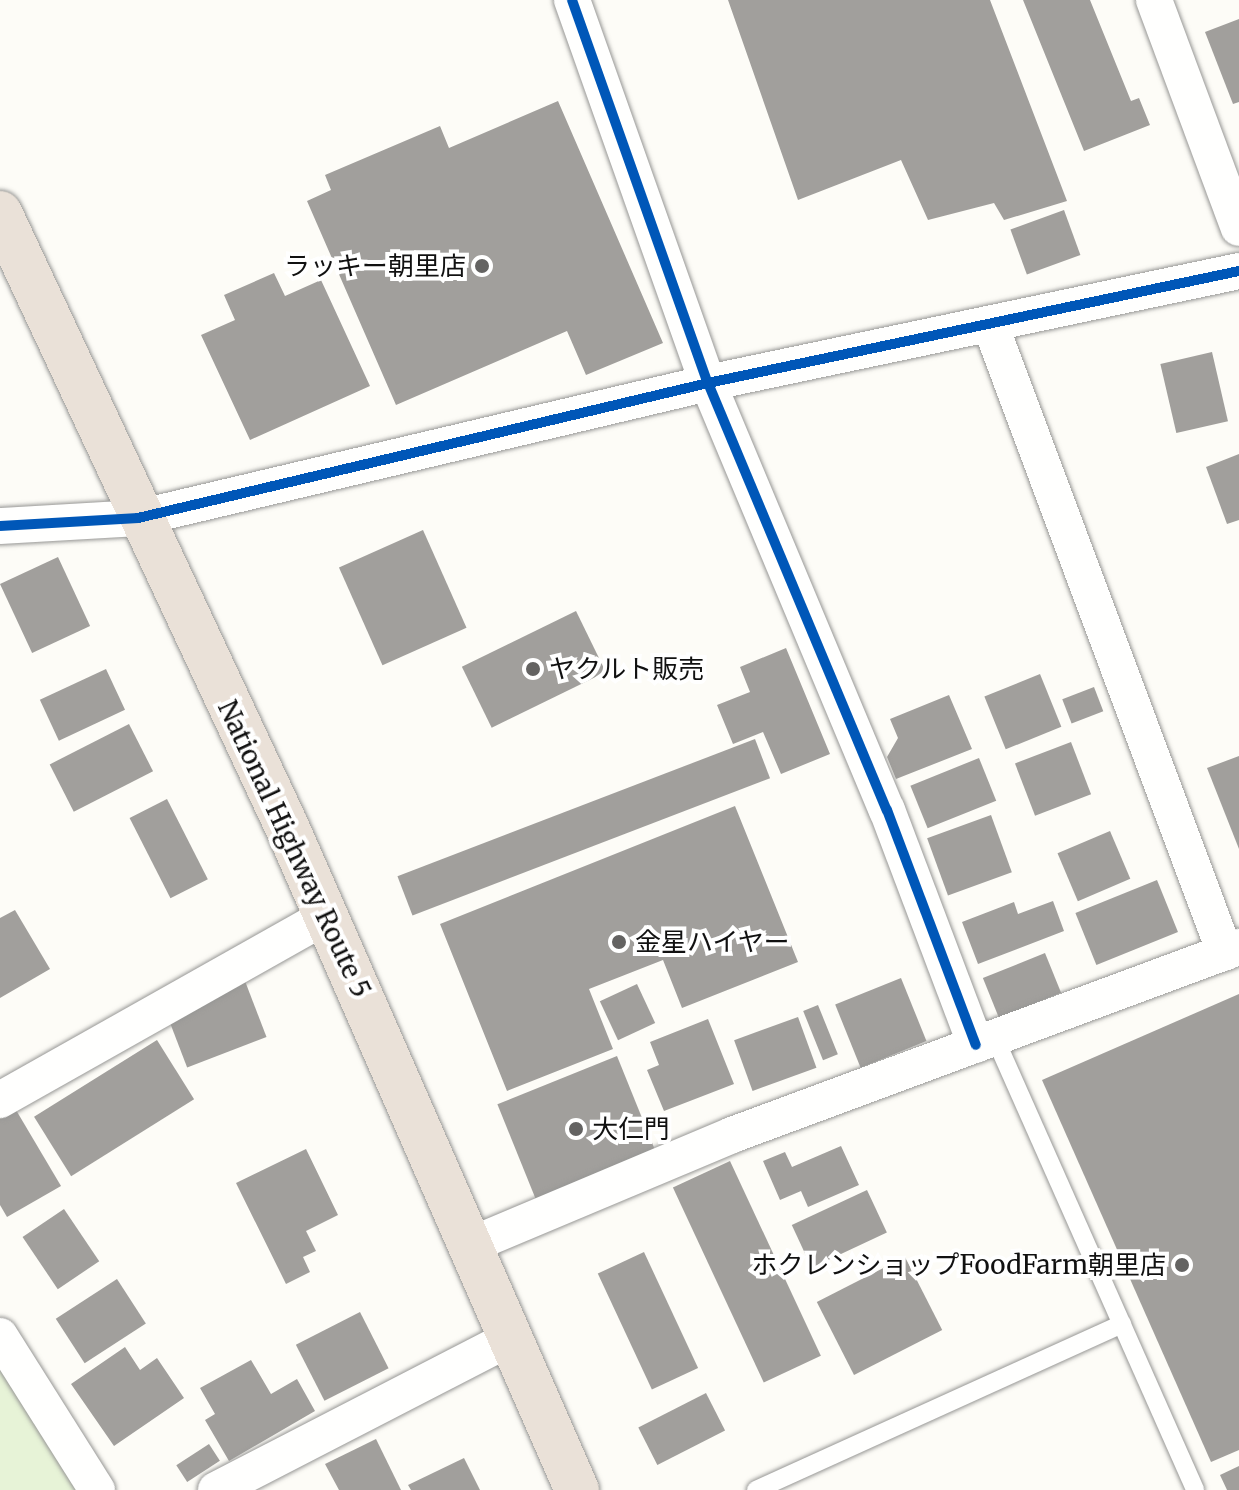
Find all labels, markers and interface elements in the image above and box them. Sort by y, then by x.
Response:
place label: ラッキー朝里店 [284,250,466,282]
marker: ラッキー朝里店 [473,257,491,275]
place label: ヤクルト販売 [549,653,705,685]
marker: ヤクルト販売 [524,660,542,678]
street label: National Highway Route 5 [211,696,377,1002]
place label: 金星ハイヤー [635,926,791,958]
marker: 金星ハイヤー [610,933,628,951]
place label: 大仁門 [592,1113,670,1145]
marker: 大仁門 [567,1120,585,1138]
place label: ホクレンショップFoodFarm朝里店 [752,1249,1166,1281]
marker: ホクレンショップFoodFarm朝里店 [1173,1256,1191,1274]

